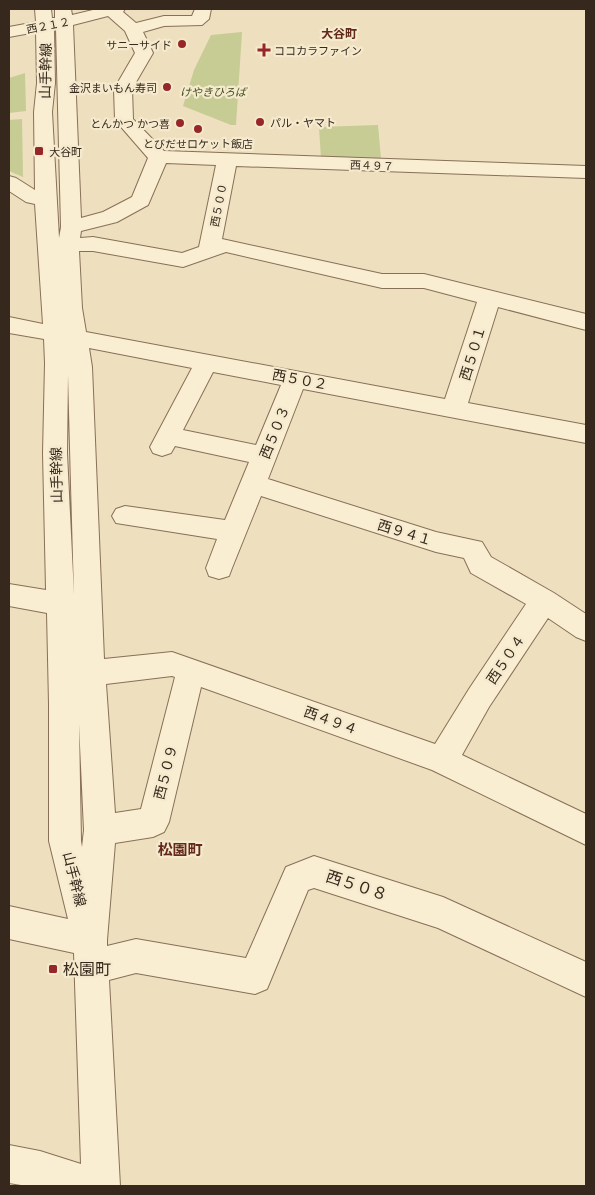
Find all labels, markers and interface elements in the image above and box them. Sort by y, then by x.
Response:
street label: 西２１２ [25,13,71,37]
district label: 大谷町 [321,25,357,42]
place label: サニーサイド [106,37,172,52]
marker: サニーサイド [176,38,188,50]
street label: 山手幹線 [35,43,55,99]
place label: ココカラファイン [274,43,362,58]
marker: ココカラファイン [258,44,270,56]
place label: 金沢まいもん寿司 [69,80,157,95]
marker: 金沢まいもん寿司 [161,81,173,93]
park label: けやきひろば [180,84,248,99]
place label: パル・ヤマト [270,115,336,130]
place label: とんかつ かつ喜 [90,116,170,131]
marker: パル・ヤマト [254,116,266,128]
marker: とんかつ かつ喜 [174,117,186,129]
marker: とびだせロケット飯店 [192,123,204,135]
place label: とびだせロケット飯店 [143,136,253,151]
place label: 大谷町 [49,144,82,159]
marker: 大谷町 [33,145,45,157]
street label: 西４９７ [350,157,394,173]
street label: 西５００ [206,182,230,228]
street label: 西５０１ [455,323,489,383]
street label: 西５０２ [271,364,329,394]
street label: 西５０３ [255,402,293,462]
street label: 山手幹線 [46,447,66,503]
street label: 西９４１ [375,515,435,549]
street label: 西５０４ [481,630,529,688]
street label: 西４９４ [301,701,361,739]
street label: 西５０９ [149,743,181,801]
district label: 松園町 [157,839,203,859]
street label: 山手幹線 [59,850,91,908]
street label: 西５０８ [323,865,391,905]
place label: 松園町 [63,958,111,980]
marker: 松園町 [47,963,59,975]

